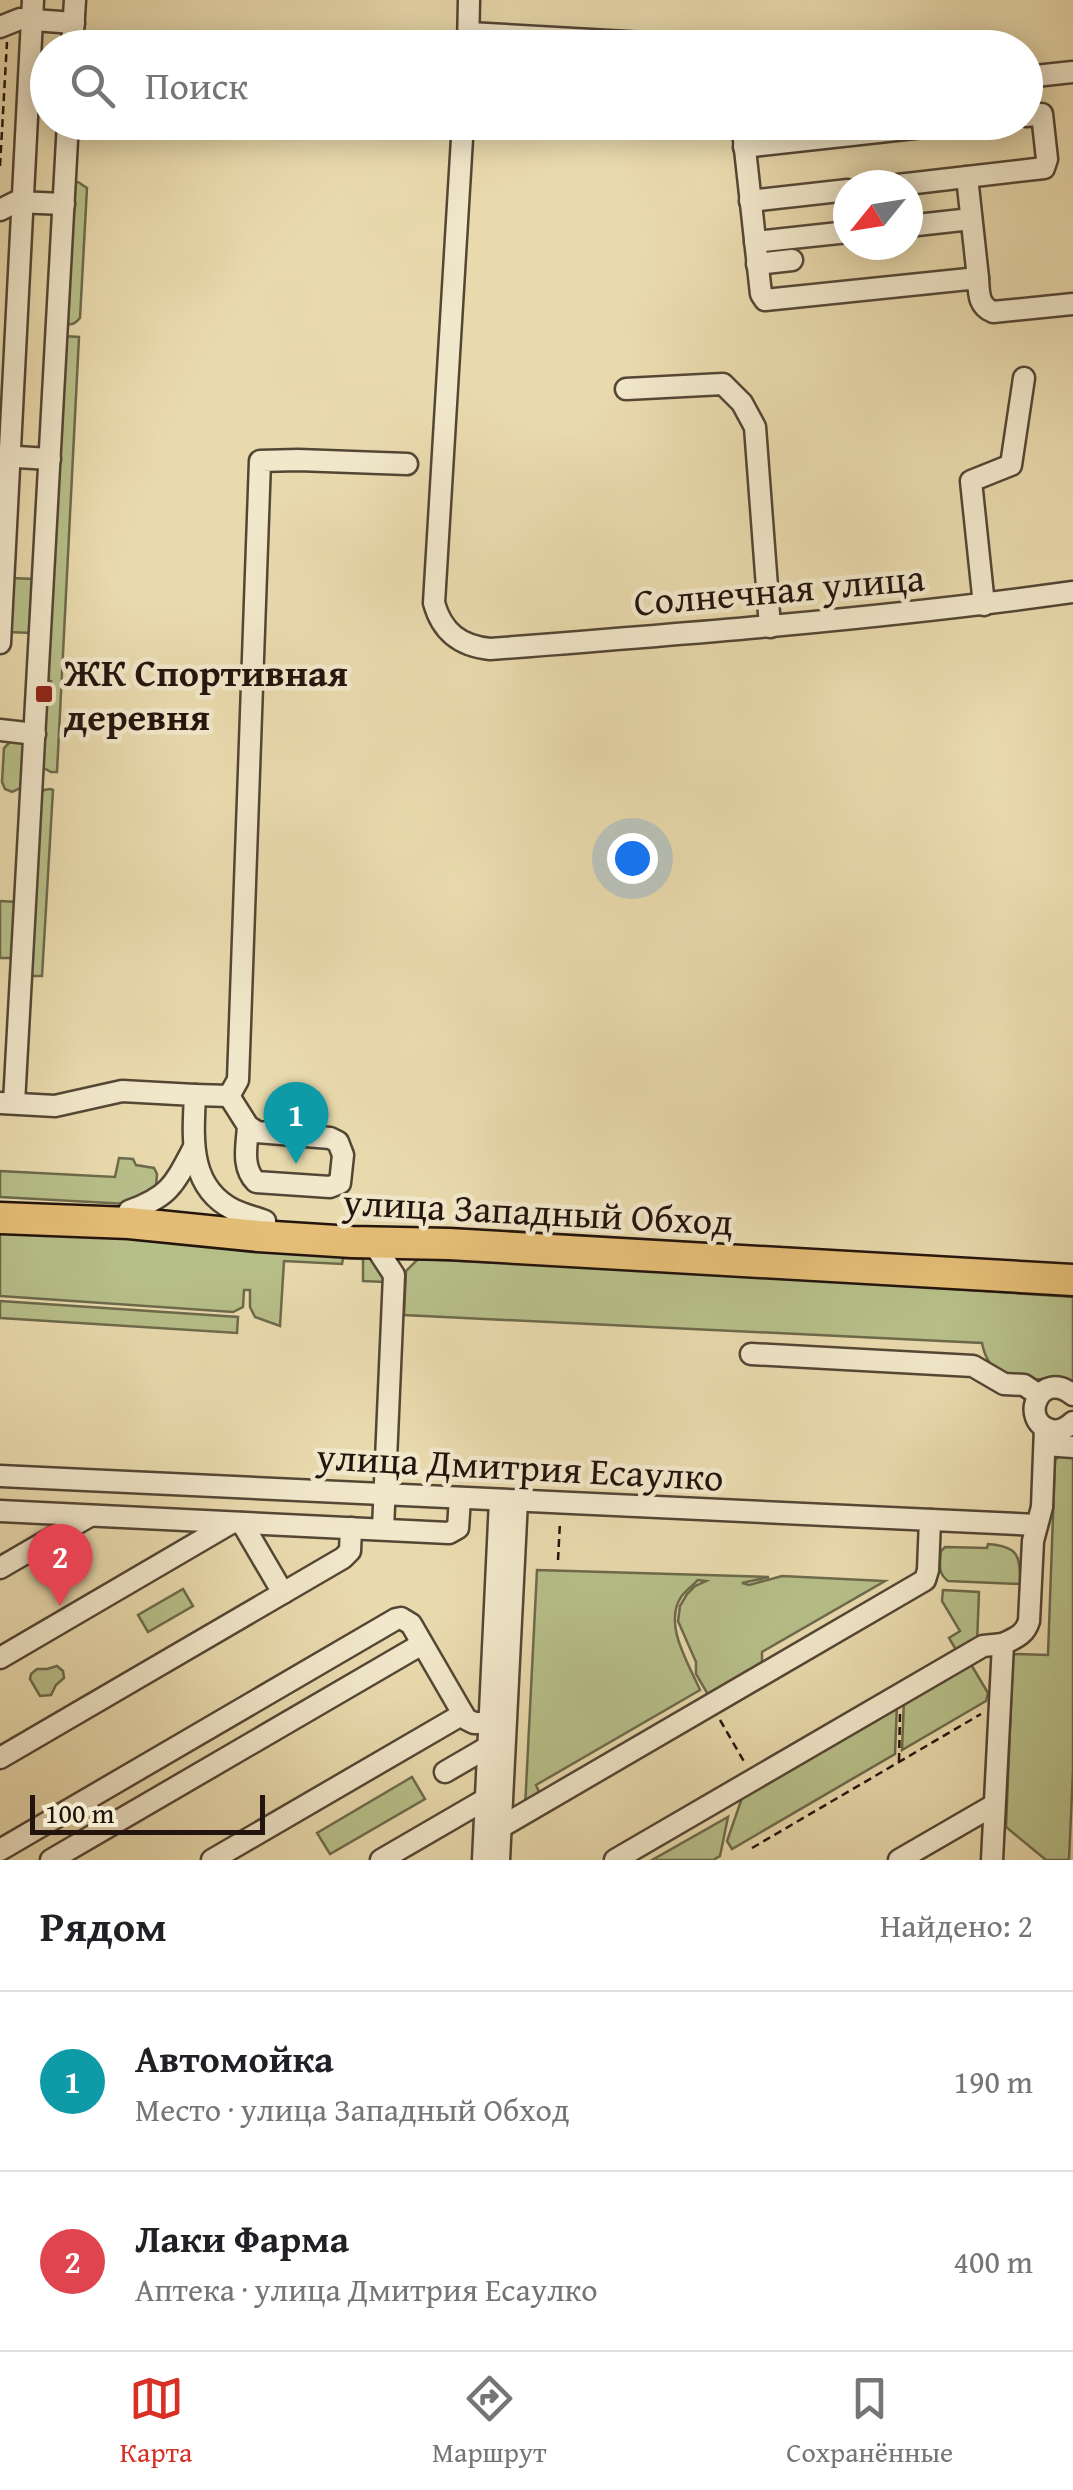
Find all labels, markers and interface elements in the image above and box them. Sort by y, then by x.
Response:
search box [30,30,1043,140]
text: Поиск [145,57,248,113]
icon: search [65,58,120,113]
north arrow [833,170,923,260]
street label: Солнечная улица [631,548,927,630]
place label: ЖК Спортивная деревня [63,644,348,744]
marker: ЖК Спортивная деревня [33,683,55,705]
your location [607,833,658,884]
pin: 1 [264,1082,328,1164]
street label: улица Западный Обход [341,1173,734,1249]
street label: улица Дмитрия Есаулко [314,1427,725,1505]
pin: 2 [28,1524,92,1606]
scale bar [30,1790,265,1834]
text: 100 m [45,1792,114,1833]
text: Рядом [40,1895,167,1956]
text: Найдено: 2 [880,1902,1033,1949]
text: Автомойка [135,2030,334,2086]
text: 1 [64,2058,81,2105]
text: 190 m [954,2058,1033,2105]
text: Место · улица Западный Обход [135,2086,569,2133]
text: Лаки Фарма [135,2210,349,2266]
text: 2 [64,2238,81,2285]
text: 400 m [954,2238,1033,2285]
text: Аптека · улица Дмитрия Есаулко [135,2266,598,2313]
tab: Карта [120,2371,192,2472]
tab: Маршрут [432,2371,547,2472]
tab: Сохранённые [786,2371,953,2472]

